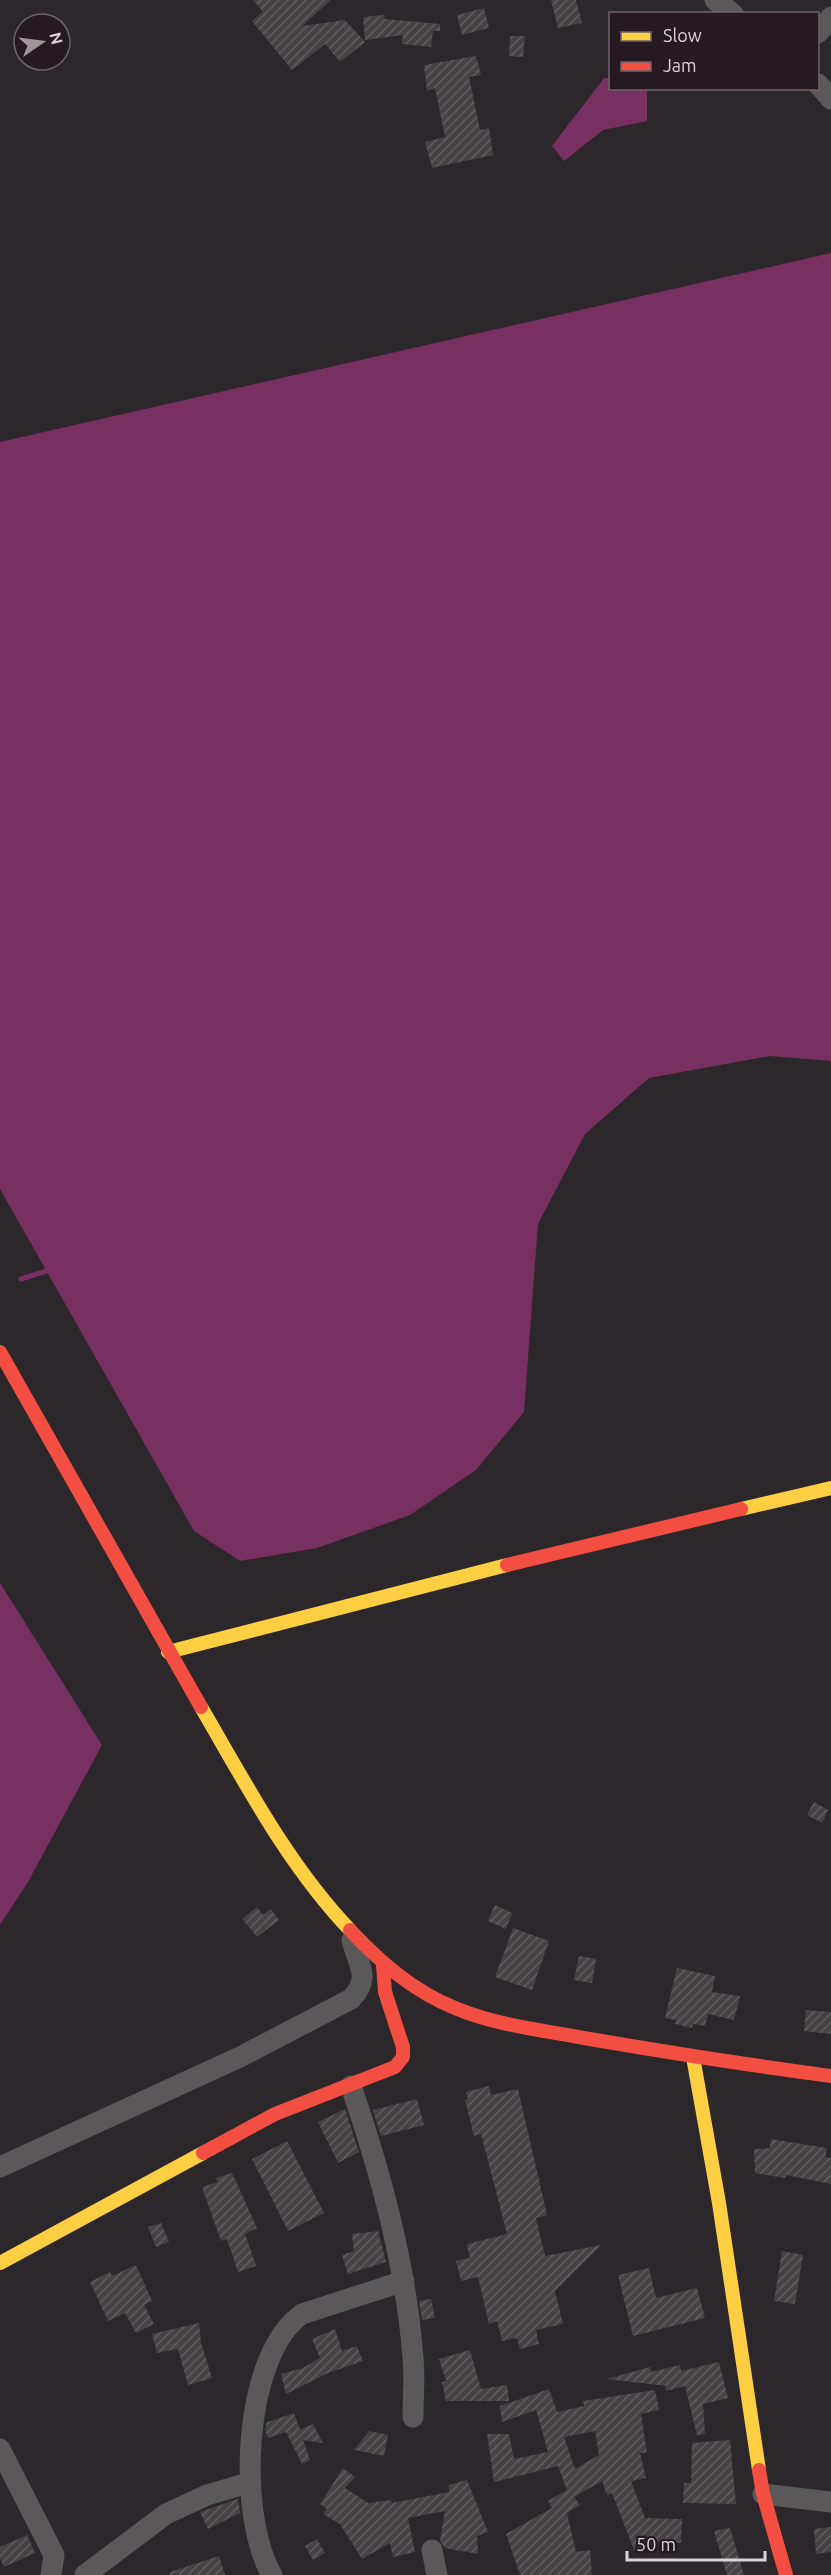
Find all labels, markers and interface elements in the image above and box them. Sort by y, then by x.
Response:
north arrow [12,12,72,72]
legend [609,12,819,90]
text: Slow [663,25,702,45]
text: N [46,30,67,46]
text: Jam [663,55,697,75]
scale bar [627,2524,765,2562]
text: 50 m [636,2534,676,2554]

